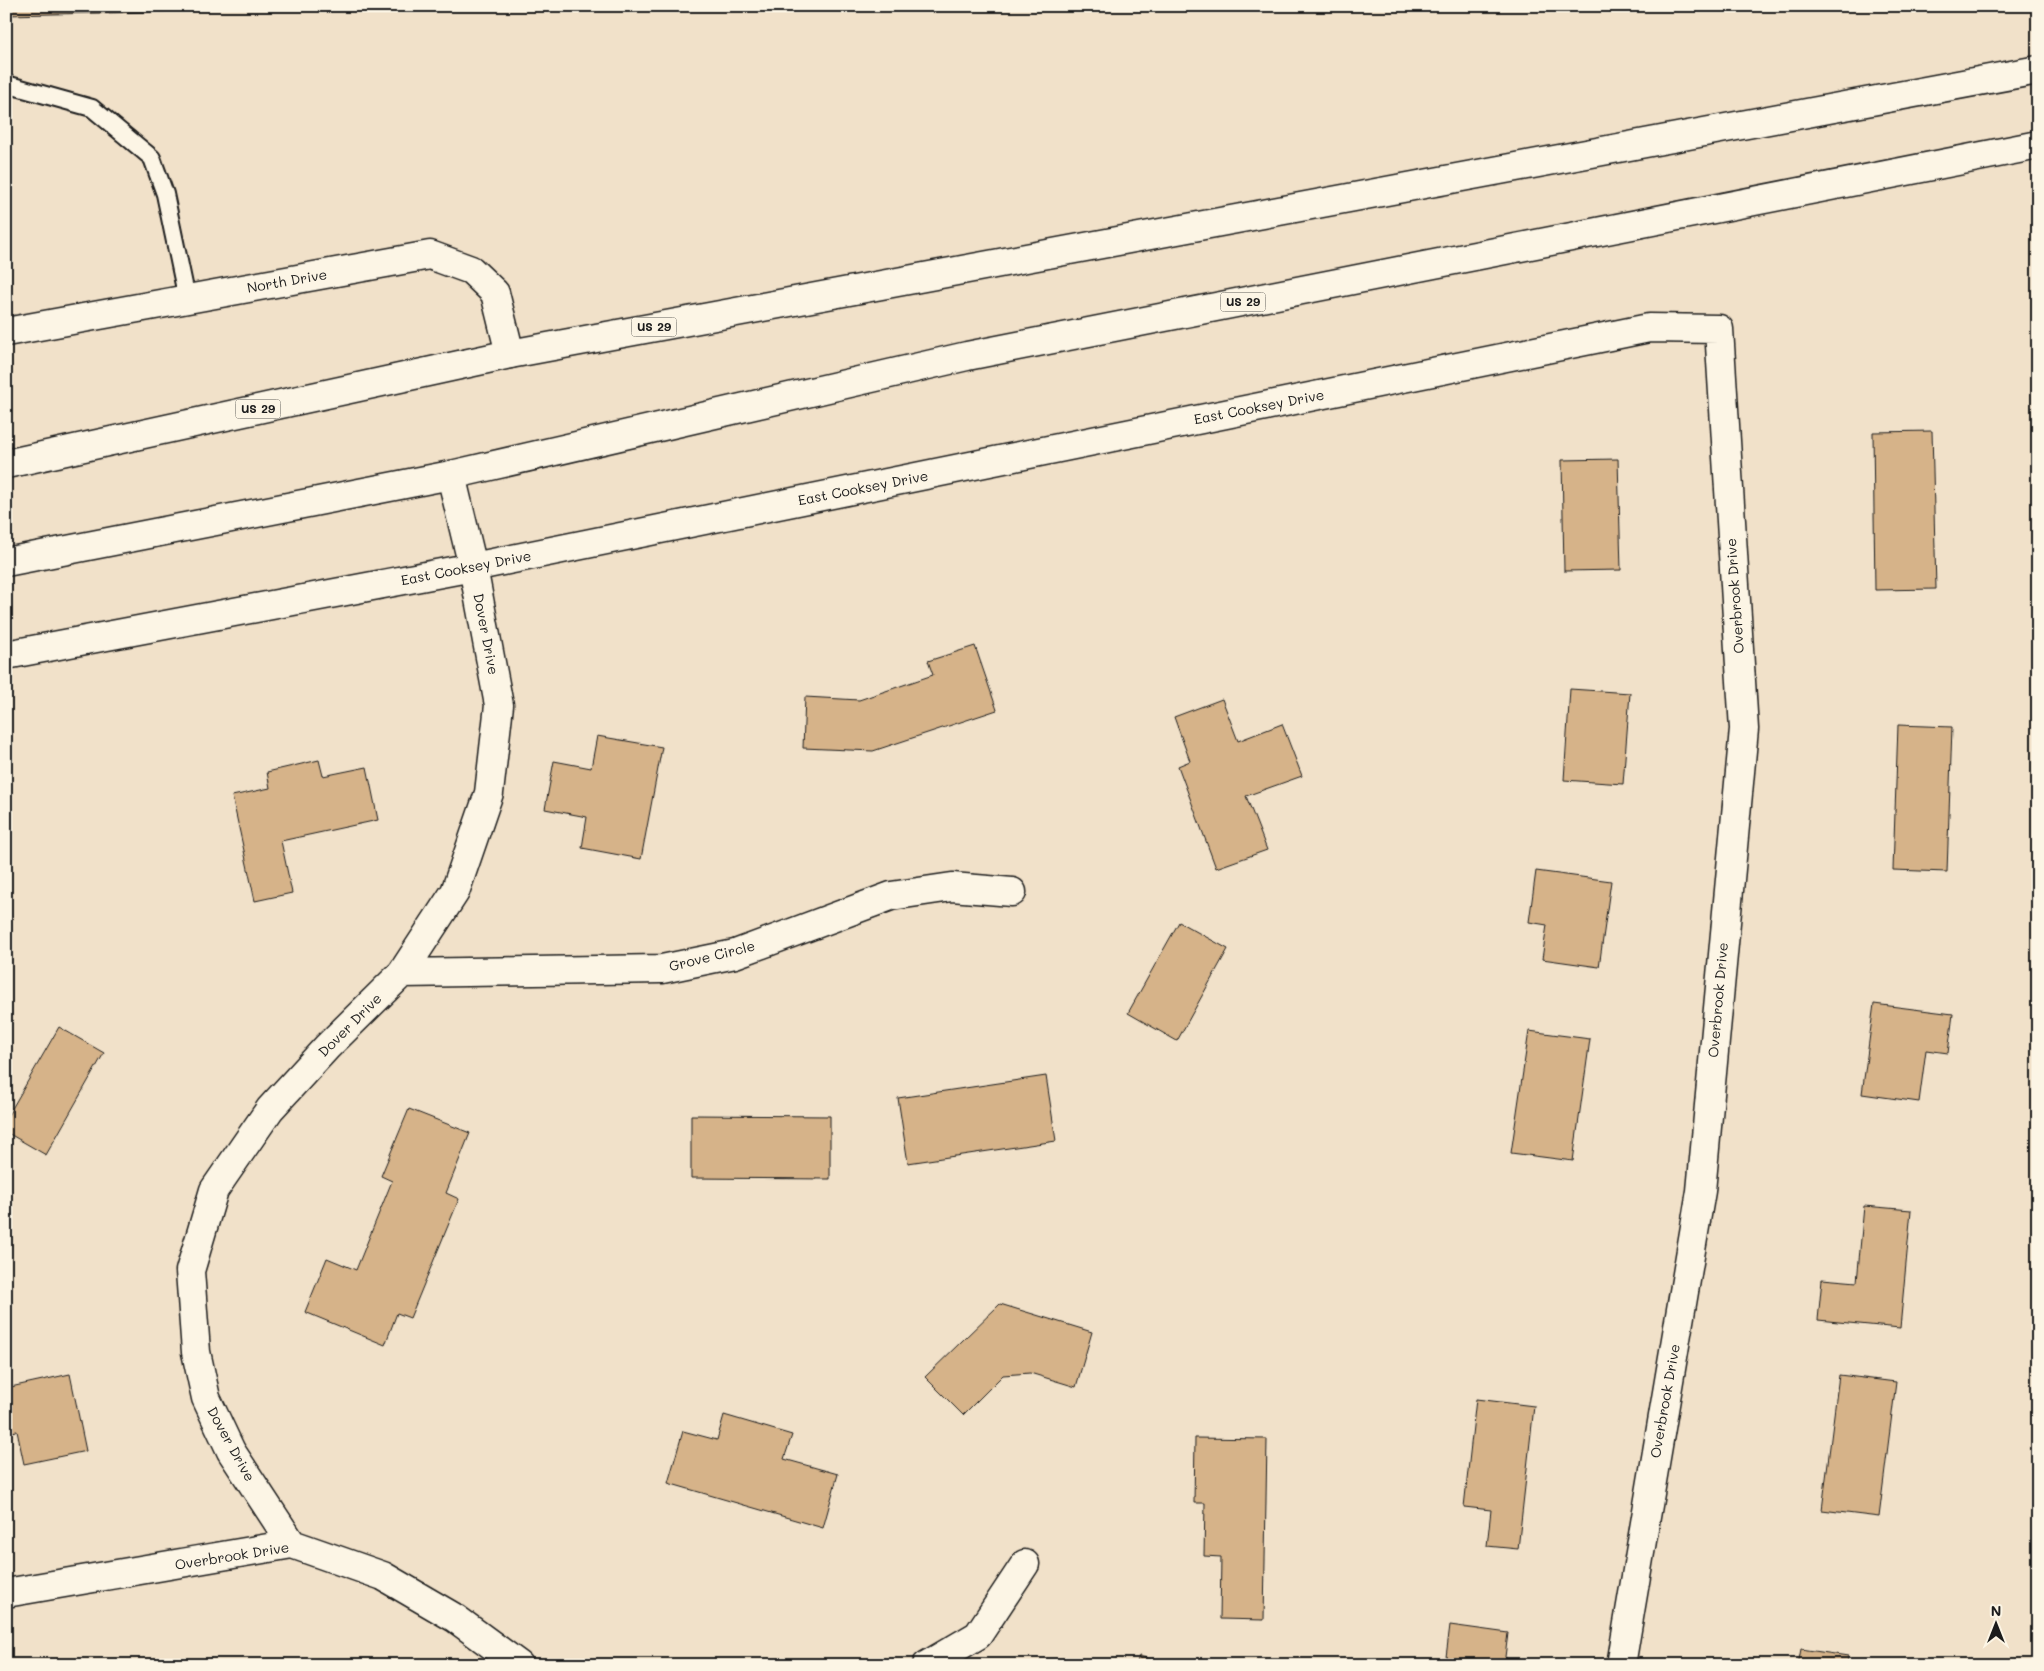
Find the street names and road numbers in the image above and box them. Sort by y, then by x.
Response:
street label: North Drive [245,264,329,297]
road number: US 29 [1220,292,1266,312]
road number: US 29 [632,318,676,337]
street label: East Cooksey Drive [1192,385,1326,428]
road number: US 29 [236,399,280,418]
street label: East Cooksey Drive [796,466,930,509]
street label: Overbrook Drive [1721,538,1748,654]
street label: East Cooksey Drive [399,546,533,589]
street label: Dover Drive [469,592,504,676]
street label: Grove Circle [667,936,757,975]
street label: Overbrook Drive [1703,942,1732,1058]
street label: Dover Drive [314,989,386,1061]
street label: Overbrook Drive [1645,1342,1684,1460]
street label: Dover Drive [203,1403,260,1484]
street label: Overbrook Drive [173,1537,291,1574]

